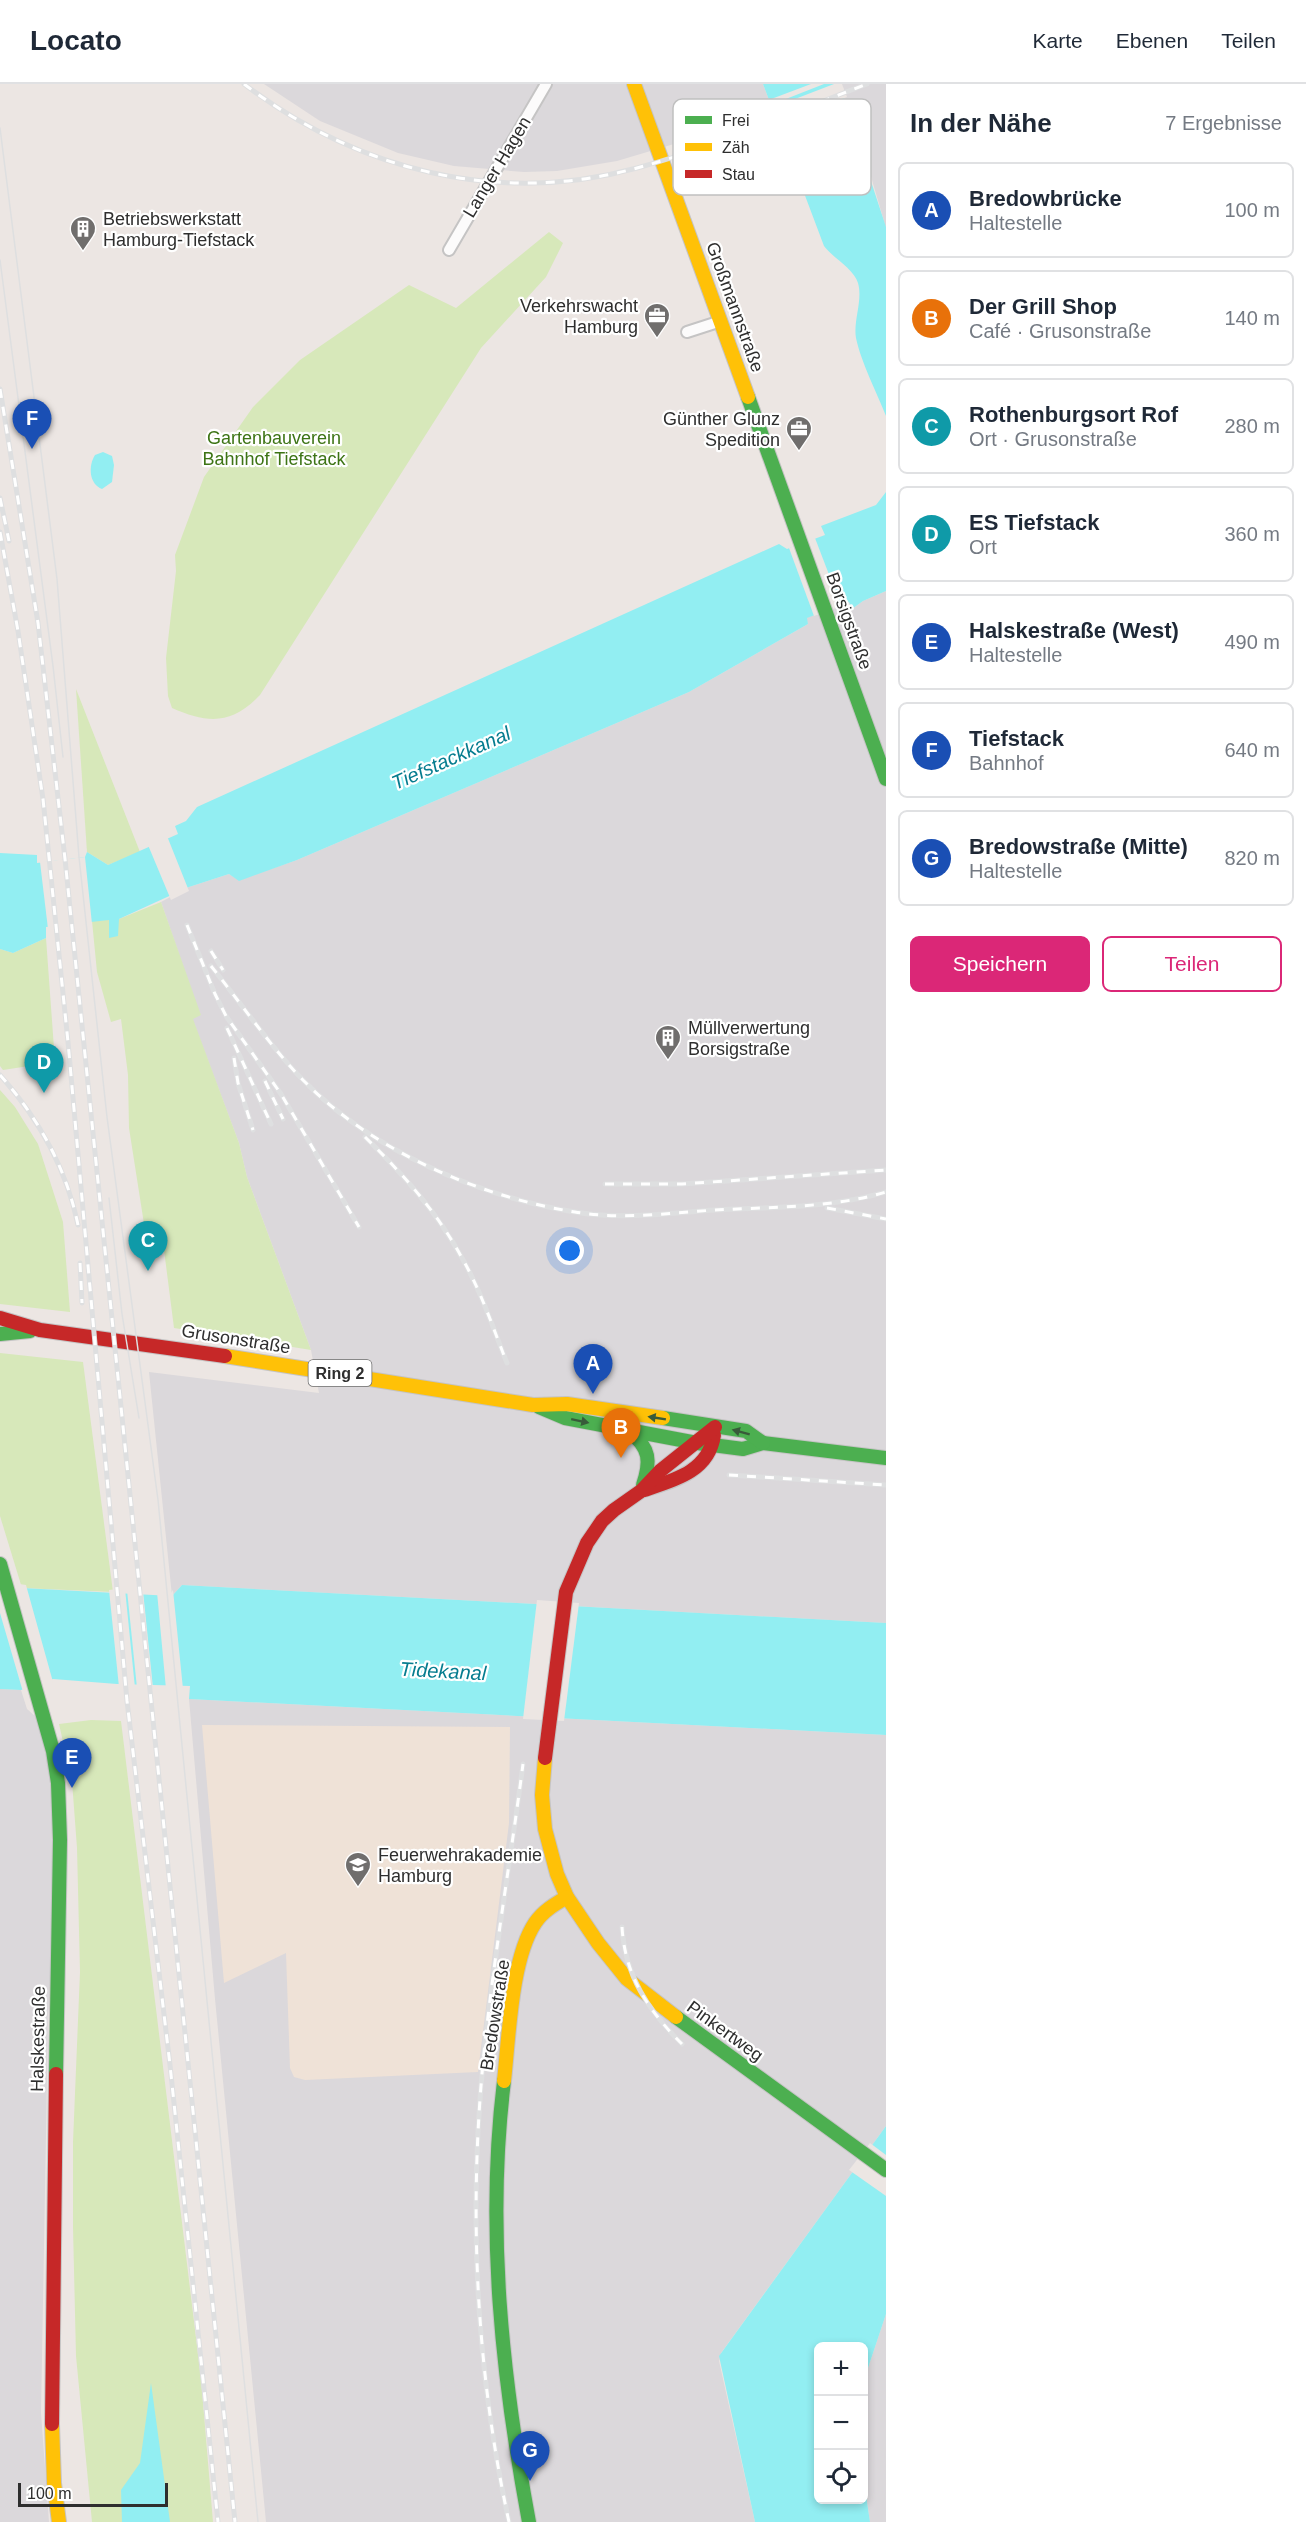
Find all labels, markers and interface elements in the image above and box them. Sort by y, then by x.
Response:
text: Locato [30,25,122,56]
text: Karte [1033,29,1083,52]
text: Ebenen [1116,29,1188,52]
text: Teilen [1221,29,1276,52]
legend [673,99,871,195]
text: In der Nähe [910,108,1052,138]
text: Frei [722,112,750,129]
text: 7 Ergebnisse [1165,112,1282,134]
street label: Langer Hagen [459,113,535,221]
text: Zäh [722,139,750,156]
text: Stau [722,166,755,183]
text: Bredowbrücke [969,186,1122,211]
text: A [924,199,939,221]
text: 100 m [1224,199,1280,221]
place label: Betriebswerkstatt Hamburg-Tiefstack [103,209,255,250]
text: Haltestelle [969,212,1062,234]
building icon: Betriebswerkstatt Hamburg-Tiefstack [68,214,98,252]
street label: Großmannstraße [702,239,768,375]
text: Der Grill Shop [969,294,1117,319]
place label: Verkehrswacht Hamburg [520,296,638,337]
office icon: Verkehrswacht Hamburg [642,301,672,339]
text: B [924,307,939,329]
text: 140 m [1224,307,1280,329]
text: Café · Grusonstraße [969,320,1151,342]
pin: F [12,400,51,449]
text: Rothenburgsort Rof [969,402,1178,427]
place label: Günther Glunz Spedition [663,409,780,450]
office icon: Günther Glunz Spedition [784,414,814,452]
text: C [924,415,939,437]
text: 280 m [1224,415,1280,437]
park label: Gartenbauverein Bahnhof Tiefstack [202,428,347,469]
text: Ort · Grusonstraße [969,428,1137,450]
text: ES Tiefstack [969,510,1099,535]
text: D [924,523,939,545]
text: 360 m [1224,523,1280,545]
text: Ort [969,536,997,558]
street label: Borsigstraße [822,570,876,672]
text: Halskestraße (West) [969,618,1179,643]
text: E [925,631,938,653]
text: 490 m [1224,631,1280,653]
text: Haltestelle [969,644,1062,666]
water label: Tiefstackkanal [388,722,514,794]
text: Tiefstack [969,726,1064,751]
text: F [925,739,938,761]
text: 640 m [1224,739,1280,761]
text: Bahnhof [969,752,1044,774]
text: Bredowstraße (Mitte) [969,834,1188,859]
text: G [924,847,939,869]
text: 820 m [1224,847,1280,869]
text: Haltestelle [969,860,1062,882]
button: Speichern [910,936,1090,992]
button: Teilen [1102,936,1282,992]
place label: Müllverwertung Borsigstraße [688,1018,810,1059]
building icon: Müllverwertung Borsigstraße [653,1023,683,1061]
pin: D [24,1044,63,1093]
pin: C [128,1222,168,1271]
your location [555,1236,584,1265]
street label: Grusonstraße [180,1321,292,1357]
pin: A [574,1344,612,1394]
road number: Ring 2 [308,1360,372,1386]
pin: B [602,1408,640,1458]
one-way arrow [648,1413,667,1422]
one-way arrow [571,1417,590,1426]
one-way arrow [732,1426,750,1436]
water label: Tidekanal [399,1658,487,1684]
pin: E [52,1738,92,1788]
place label: Feuerwehrakademie Hamburg [378,1845,542,1886]
school or university icon: Feuerwehrakademie Hamburg [343,1850,373,1888]
street label: Bredowstraße [476,1958,514,2072]
street label: Halskestraße [27,1986,49,2092]
street label: Pinkertweg [683,1997,767,2065]
map controls [814,2342,868,2504]
button: + [814,2342,868,2396]
button: − [814,2396,868,2450]
pin: G [510,2432,550,2481]
button: locate [814,2450,868,2504]
scale bar [18,2480,168,2508]
text: 100 m [27,2485,71,2502]

